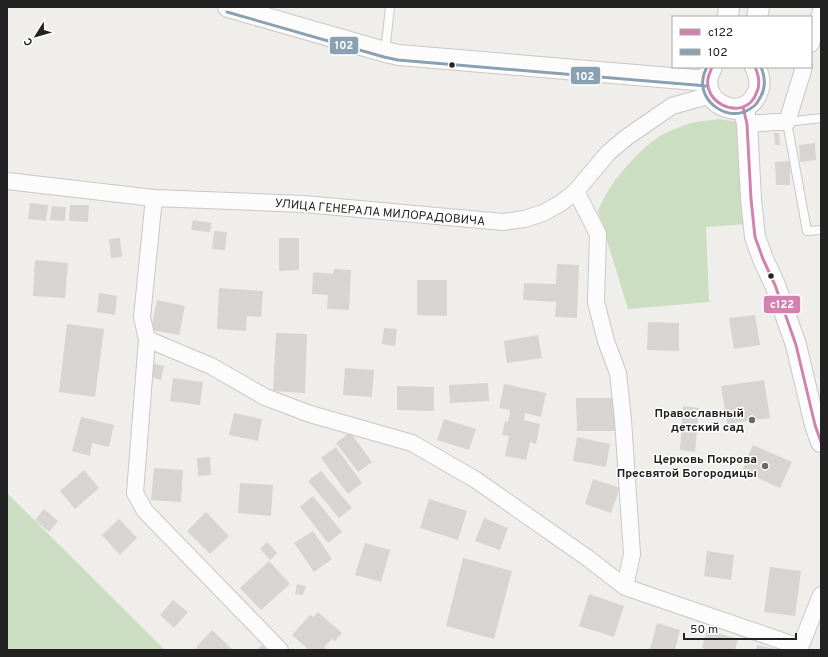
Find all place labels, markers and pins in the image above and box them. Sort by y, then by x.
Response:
unlabelled marker [447,60,457,70]
unlabelled marker [766,271,776,281]
place label: Православный детский сад [654,406,744,436]
marker: Православный детский сад [747,415,757,425]
place label: Церковь Покрова Пресвятой Богородицы [617,452,757,482]
marker: Церковь Покрова Пресвятой Богородицы [760,461,770,471]

